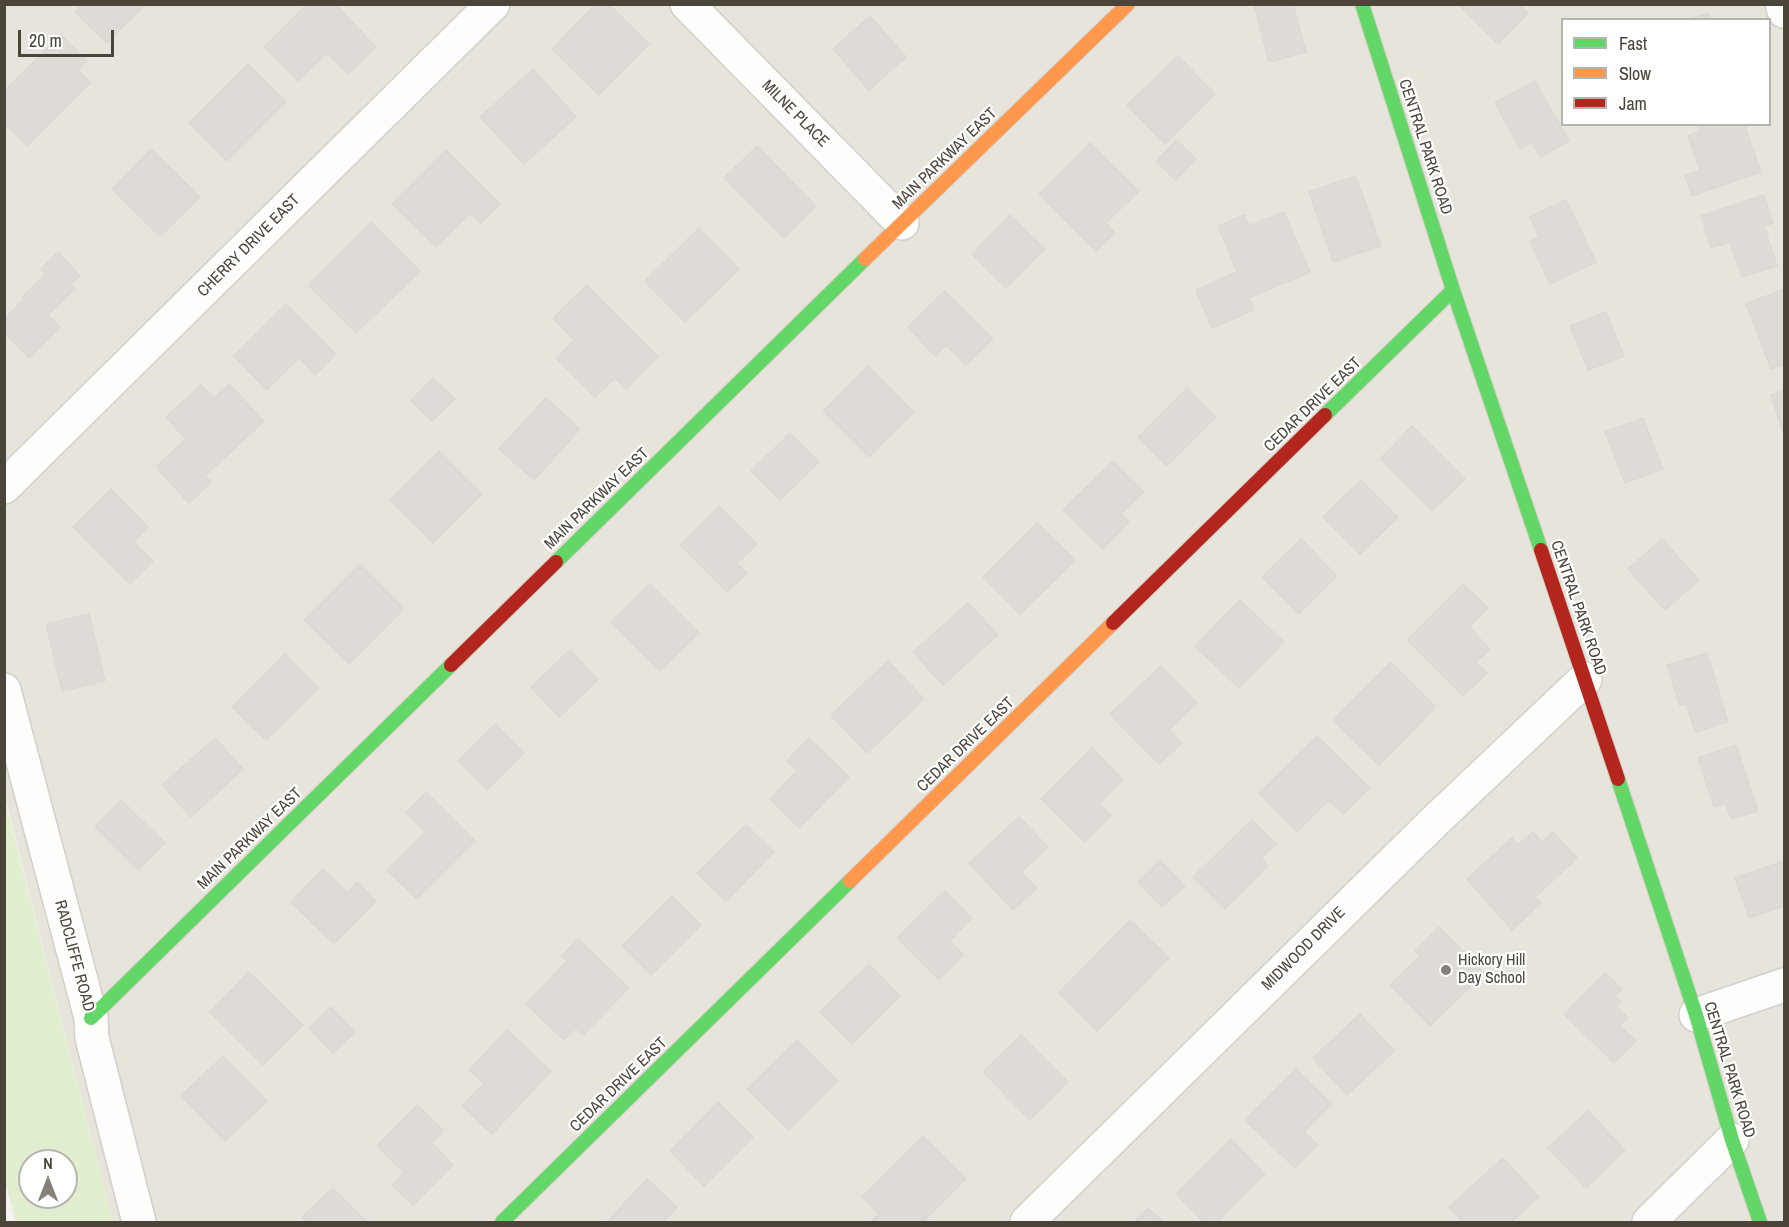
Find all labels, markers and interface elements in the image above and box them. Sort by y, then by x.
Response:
scale bar [21,18,117,56]
legend [1561,18,1771,126]
text: 20 m [29,28,62,53]
text: Fast [1619,31,1647,56]
text: Slow [1619,61,1651,86]
street label: MILNE PLACE [758,77,832,151]
street label: CENTRAL PARK ROAD [1394,77,1456,217]
text: Jam [1619,91,1647,116]
street label: MAIN PARKWAY EAST [889,104,1001,214]
street label: CHERRY DRIVE EAST [194,191,304,301]
street label: CEDAR DRIVE EAST [1260,354,1366,456]
street label: MAIN PARKWAY EAST [541,444,653,554]
street label: CENTRAL PARK ROAD [1546,538,1610,678]
street label: CEDAR DRIVE EAST [913,694,1019,796]
street label: MAIN PARKWAY EAST [194,784,306,894]
street label: RADCLIFFE ROAD [50,898,98,1014]
street label: MIDWOOD DRIVE [1258,903,1350,995]
place label: Hickory Hill Day School [1458,951,1525,989]
marker: Hickory Hill Day School [1439,963,1453,977]
street label: CENTRAL PARK ROAD [1699,1000,1759,1140]
street label: CEDAR DRIVE EAST [566,1034,672,1136]
north arrow [18,1149,78,1209]
text: N [43,1152,53,1174]

